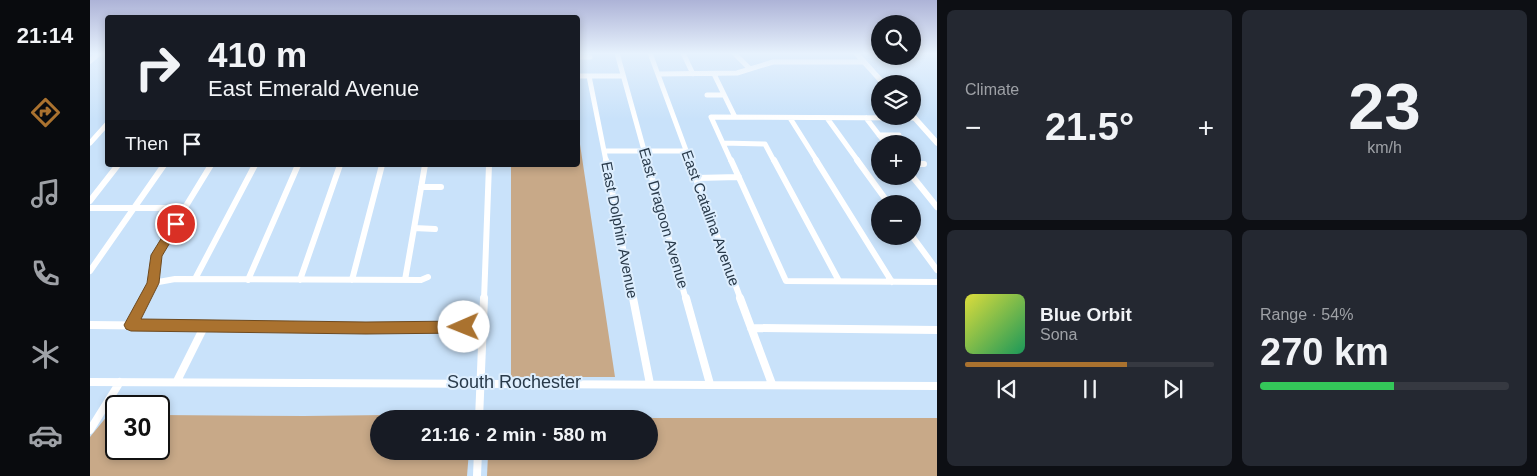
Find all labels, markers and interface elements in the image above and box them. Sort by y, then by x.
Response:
map controls [871,15,921,245]
button: search [871,15,921,65]
text: 21:14 [17,23,73,48]
icon: right [125,35,190,100]
text: 410 m [208,35,307,74]
text: 23 [1348,70,1421,143]
button: layers [871,75,921,125]
text: East Emerald Avenue [208,76,419,101]
text: Climate [965,81,1019,98]
icon: directions [28,95,63,130]
text: 21.5° [1045,106,1134,148]
text: − [965,112,981,143]
text: + [1198,112,1214,143]
icon: arrive [178,130,206,158]
text: Then [125,133,168,154]
button: + [871,135,921,185]
text: km/h [1367,139,1402,156]
street label: East Dragoon Avenue [636,146,692,290]
street label: East Catalina Avenue [679,148,743,288]
street label: East Dolphin Avenue [598,160,642,300]
icon: music [28,176,63,211]
button: − [871,195,921,245]
pin [155,203,197,245]
icon: arrive [162,210,190,238]
icon: phone [28,256,63,291]
position arrow [437,300,489,352]
text: Blue Orbit [1040,304,1132,325]
text: Range · 54% [1260,306,1353,323]
text: Sona [1040,326,1077,343]
text: 270 km [1260,331,1389,373]
icon: climate [28,337,63,372]
street label: South Rochester [447,372,581,392]
icon: previous [993,375,1021,403]
icon: pause [1076,375,1104,403]
icon: next [1159,375,1187,403]
speed limit sign: 30 [105,395,170,460]
icon: car [28,418,63,453]
text: 21:16 · 2 min · 580 m [421,424,607,445]

